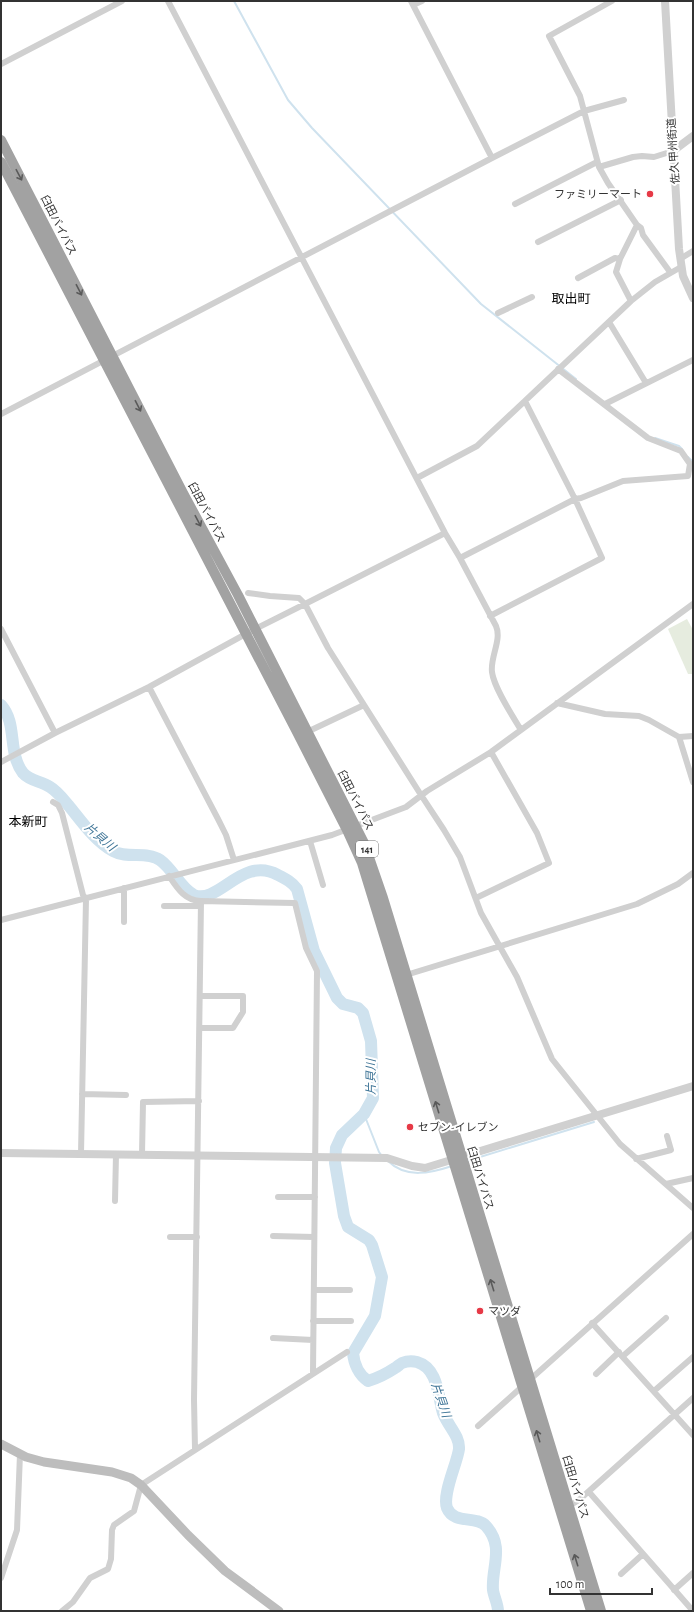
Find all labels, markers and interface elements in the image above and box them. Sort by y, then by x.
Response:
street label: 佐久甲州街道 [665,118,681,184]
one-way arrow [16,168,23,180]
place label: ファミリーマート [554,189,642,200]
marker: ファミリーマート [645,189,655,199]
street label: 臼田バイパス [39,193,79,257]
one-way arrow [76,284,83,296]
district label: 取出町 [551,292,591,306]
one-way arrow [135,400,142,412]
street label: 臼田バイパス [186,480,228,544]
one-way arrow [195,515,202,527]
street label: 臼田バイパス [336,768,376,832]
district label: 本新町 [8,815,48,829]
water label: 片貝川 [82,820,120,854]
road number: 141 [356,841,378,857]
water label: 片貝川 [364,1057,377,1095]
one-way arrow [433,1101,440,1114]
place label: セブン-イレブン [418,1121,498,1133]
marker: セブン-イレブン [405,1122,415,1132]
street label: 臼田バイパス [466,1145,496,1211]
one-way arrow [488,1278,495,1291]
place label: マツダ [488,1305,521,1317]
marker: マツダ [475,1306,485,1316]
water label: 片貝川 [429,1381,454,1421]
one-way arrow [534,1430,541,1443]
street label: 臼田バイパス [561,1454,591,1520]
one-way arrow [572,1554,579,1567]
scale bar [550,1570,652,1596]
text: 100 m [556,1578,584,1590]

